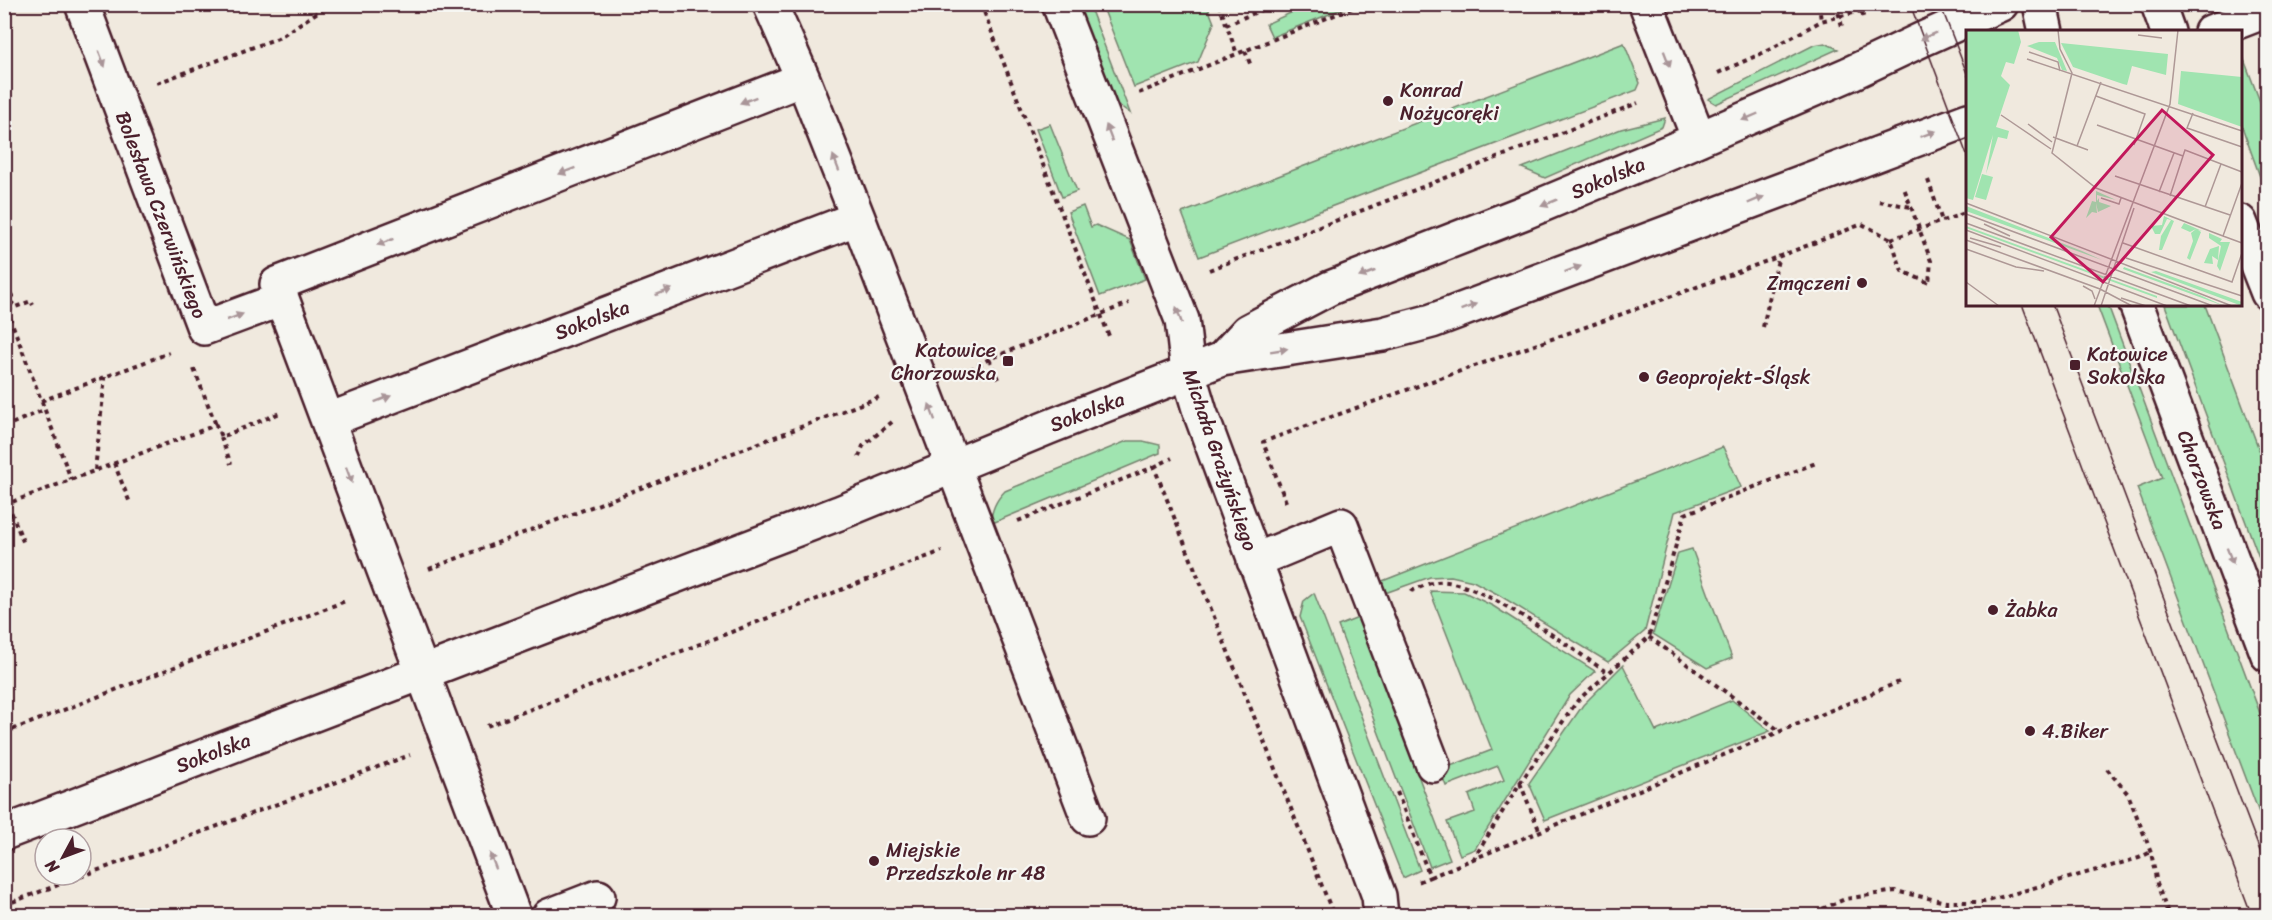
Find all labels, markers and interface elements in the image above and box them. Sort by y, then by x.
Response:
inset map [1966,30,2242,306]
one-way arrow [1919,32,1936,41]
one-way arrow [98,50,108,68]
one-way arrow [1663,50,1673,68]
place label: Konrad Nożycoręki [1400,73,1499,131]
marker: Konrad Nożycoręki [1381,94,1395,108]
one-way arrow [739,96,757,105]
street label: Bolesława Czerwińskiego [105,106,217,324]
one-way arrow [1741,112,1759,122]
one-way arrow [1103,124,1113,142]
one-way arrow [1919,128,1937,138]
street label: Sokolska [1565,147,1651,209]
one-way arrow [831,154,841,172]
one-way arrow [557,166,575,176]
one-way arrow [1747,195,1765,205]
one-way arrow [1540,198,1557,207]
one-way arrow [376,238,394,247]
one-way arrow [1564,263,1582,273]
place label: Zmączeni [1767,266,1851,301]
one-way arrow [1358,269,1376,279]
marker: Zmączeni [1855,276,1869,290]
one-way arrow [655,287,673,297]
street label: Sokolska [549,290,635,350]
one-way arrow [1460,302,1478,312]
one-way arrow [1174,305,1184,323]
one-way arrow [227,311,245,321]
place label: Katowice Chorzowska [891,333,996,391]
place label: Katowice Sokolska [2087,337,2168,395]
one-way arrow [1270,345,1289,354]
marker: Katowice Chorzowska [1001,354,1015,368]
marker: Katowice Sokolska [2068,358,2082,372]
place label: Geoprojekt-Śląsk [1656,360,1811,395]
street label: Michała Grażyńskiego [1172,364,1268,556]
marker: Geoprojekt-Śląsk [1637,370,1651,384]
street label: Sokolska [1044,382,1130,442]
one-way arrow [374,393,392,403]
one-way arrow [927,403,936,421]
street label: Chorzowska [2167,425,2237,535]
one-way arrow [344,466,354,484]
one-way arrow [2226,547,2236,565]
place label: Żabka [2005,593,2059,628]
marker: Żabka [1986,603,2000,617]
place label: 4.Biker [2042,714,2110,749]
street label: Sokolska [170,723,256,783]
marker: 4.Biker [2023,724,2037,738]
north arrow [33,827,93,887]
place label: Miejskie Przedszkole nr 48 [886,833,1045,891]
text: N [37,852,67,881]
one-way arrow [488,852,497,870]
marker: Miejskie Przedszkole nr 48 [867,854,881,868]

